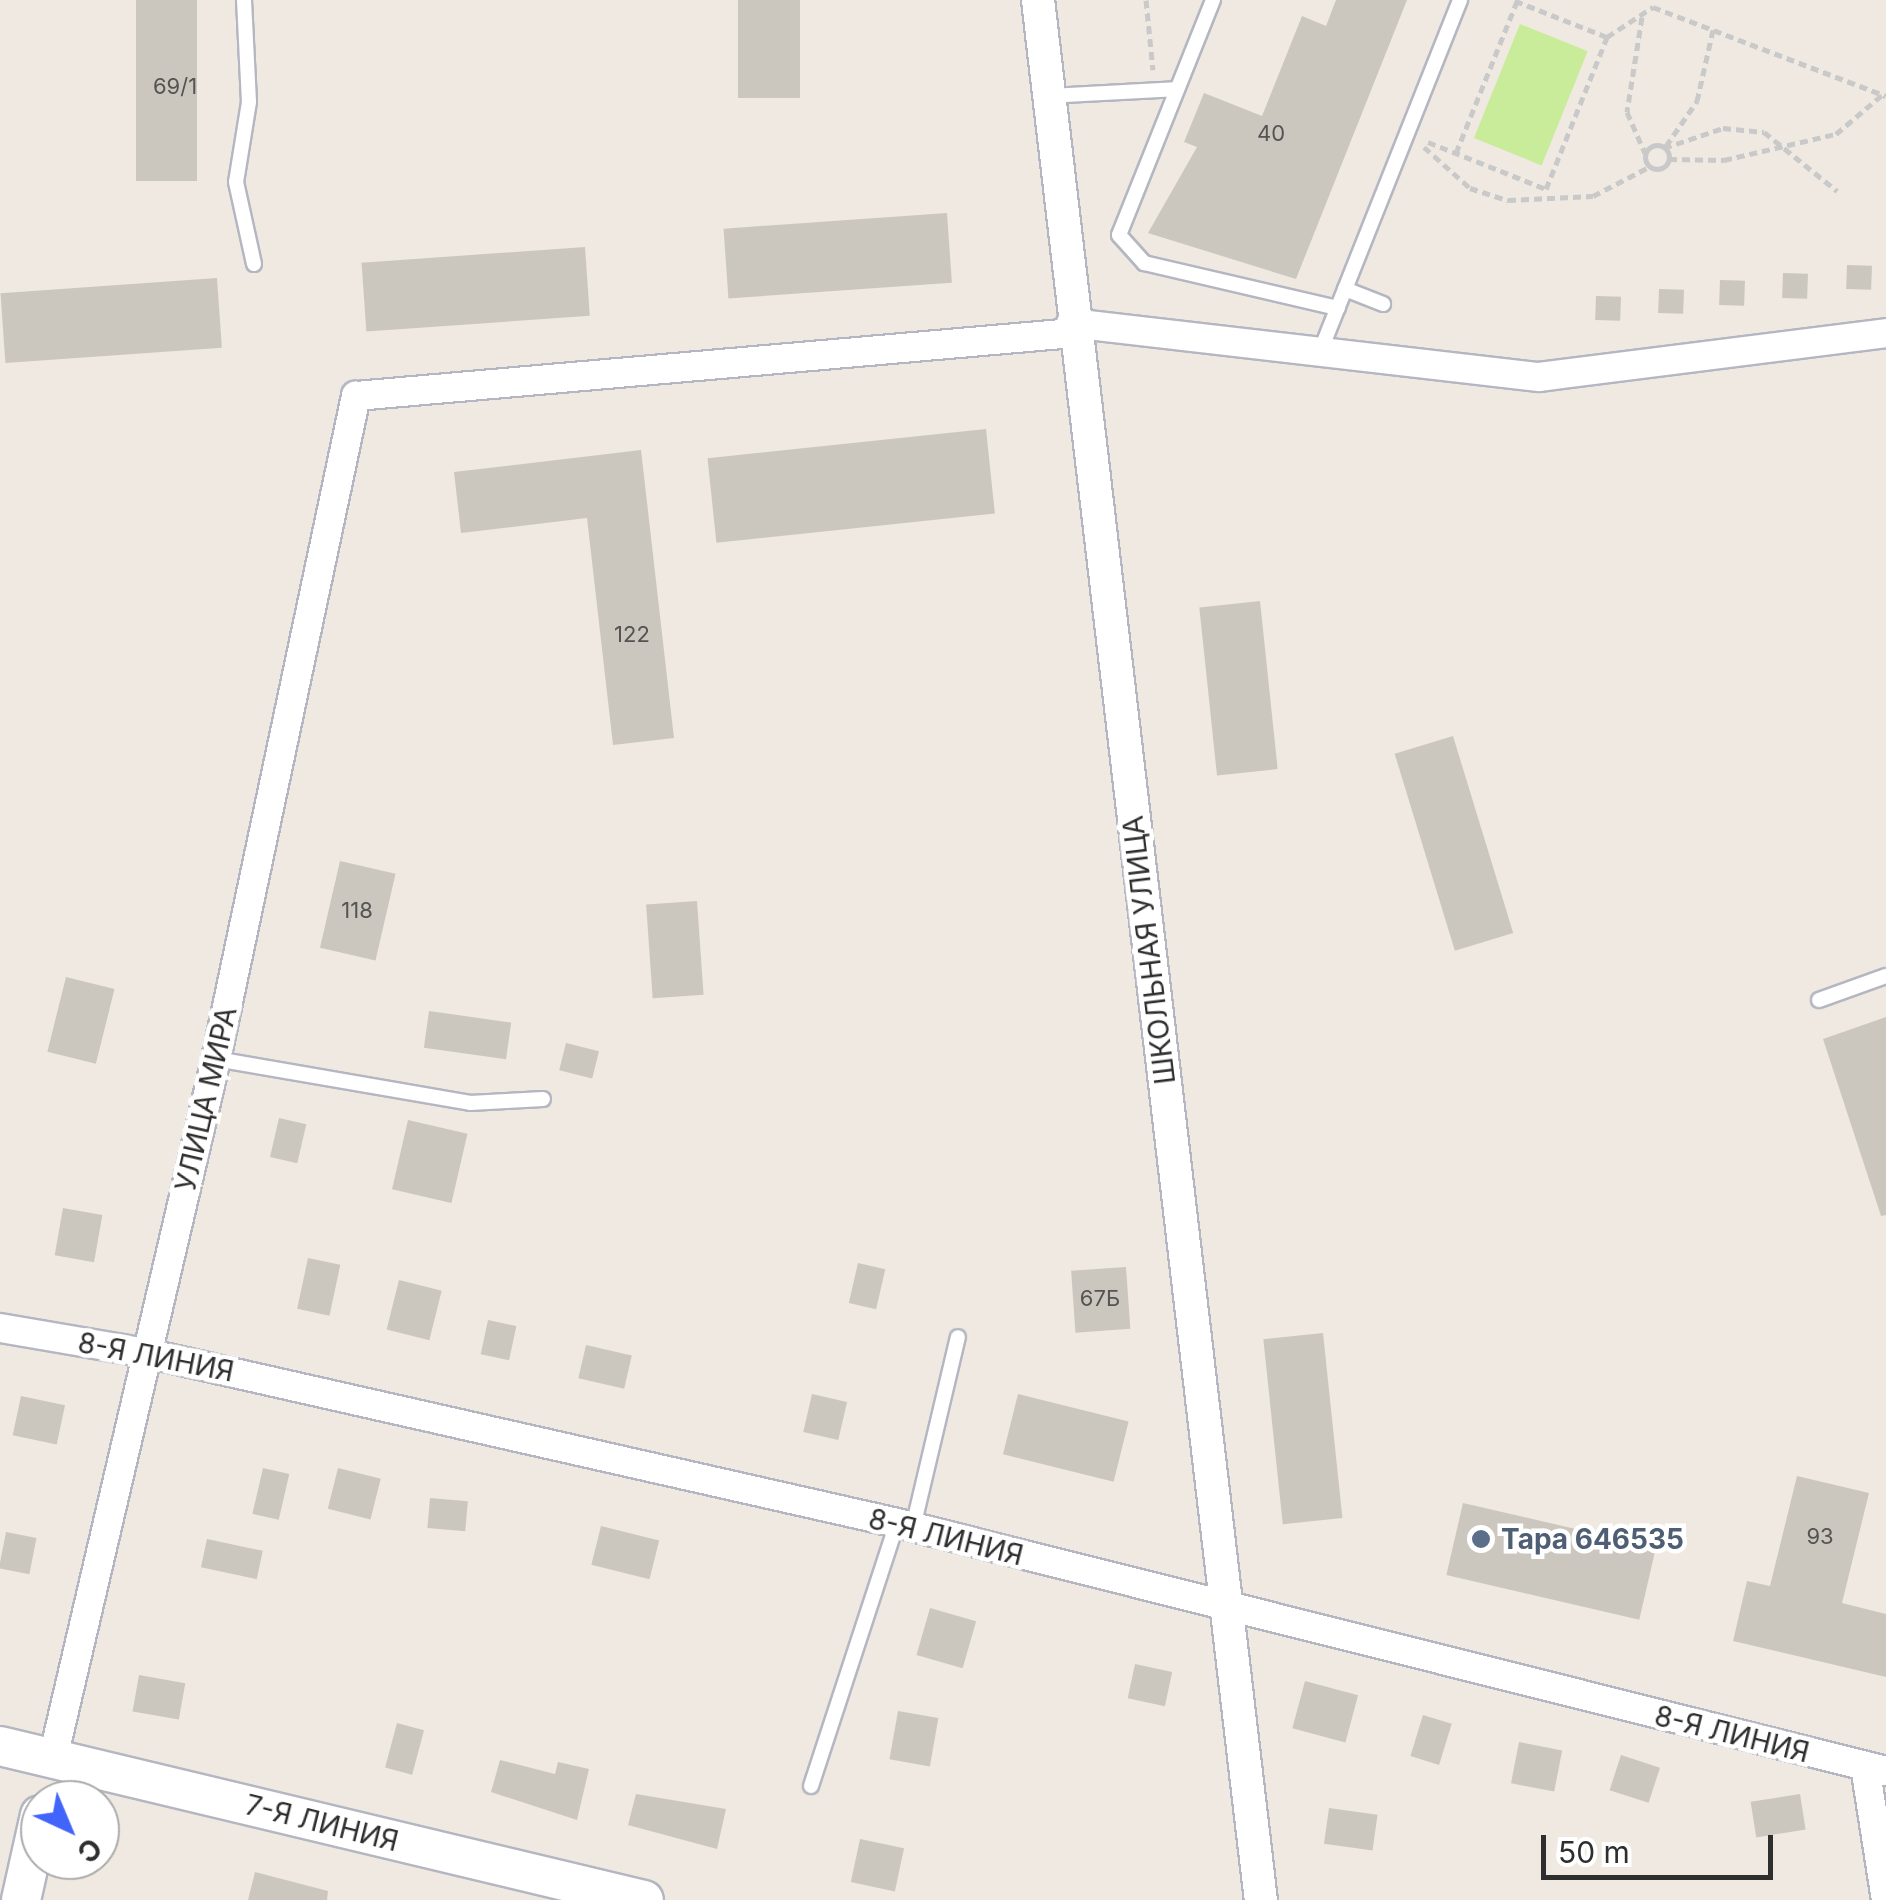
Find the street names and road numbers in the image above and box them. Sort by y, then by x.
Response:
street label: ШКОЛЬНАЯ УЛИЦА [1116,814,1182,1086]
street label: УЛИЦА МИРА [168,1003,244,1195]
street label: 8-Я ЛИНИЯ [75,1325,237,1389]
street label: 8-Я ЛИНИЯ [865,1502,1027,1572]
street label: 8-Я ЛИНИЯ [1651,1699,1813,1769]
street label: 7-Я ЛИНИЯ [242,1788,402,1858]

